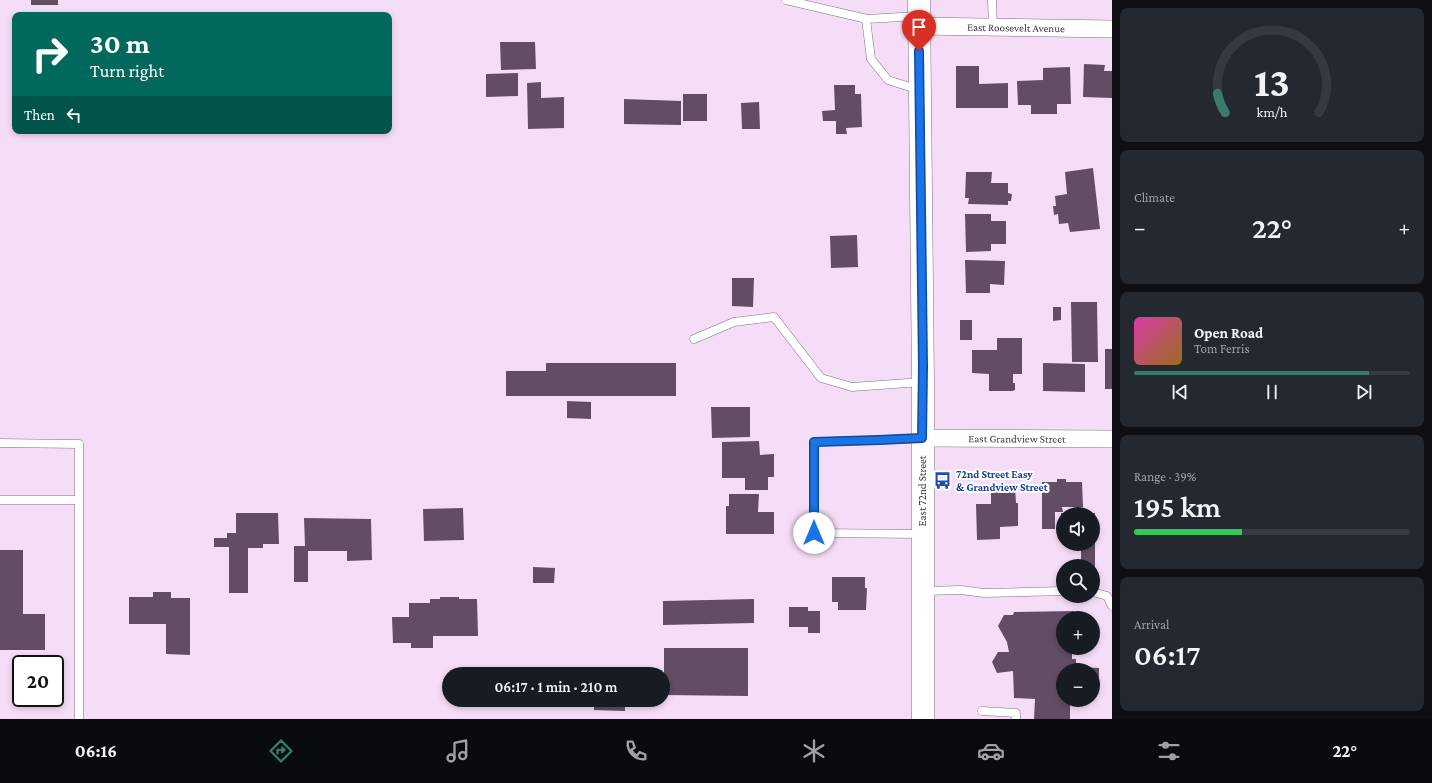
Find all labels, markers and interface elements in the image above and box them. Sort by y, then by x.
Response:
pin [902,10,936,51]
icon: arrive [908,16,930,38]
street label: East Roosevelt Avenue [967,21,1065,34]
icon: right [24,28,76,80]
text: 30 m [90,28,150,59]
text: 13 [1254,59,1290,105]
text: Turn right [90,61,164,81]
icon: left [63,104,85,126]
text: km/h [1257,104,1288,120]
text: Then [24,107,55,123]
text: Climate [1134,190,1175,205]
text: 22° [1252,211,1292,244]
text: − [1134,215,1146,240]
text: + [1398,215,1410,240]
text: Open Road [1194,325,1263,341]
text: Tom Ferris [1194,341,1249,356]
icon: previous [1169,381,1191,403]
icon: pause [1261,381,1283,403]
icon: next [1353,381,1375,403]
street label: East Grandview Street [968,432,1066,445]
street label: East 72nd Street [916,455,928,526]
place label: 72nd Street Easy & Grandview Street [956,468,1048,493]
text: Range · 39% [1134,469,1196,484]
bus stop icon: 72nd Street Easy & Grandview Street [933,470,953,490]
text: 195 km [1134,490,1221,523]
map controls [1056,507,1100,707]
button: sound [1056,507,1100,551]
position arrow [793,512,835,554]
button: search [1056,559,1100,603]
button: + [1056,611,1100,655]
text: Arrival [1134,617,1169,632]
text: 06:17 [1134,638,1200,671]
speed limit sign: 20 [12,655,64,707]
button: − [1056,663,1100,707]
text: 06:17 · 1 min · 210 m [494,679,618,695]
icon: directions [267,737,295,765]
icon: music [444,737,472,765]
icon: phone [622,737,650,765]
icon: climate [800,737,828,765]
icon: car [977,737,1005,765]
icon: filters [1155,737,1183,765]
text: 06:16 [75,741,117,761]
text: 22° [1332,741,1357,761]

